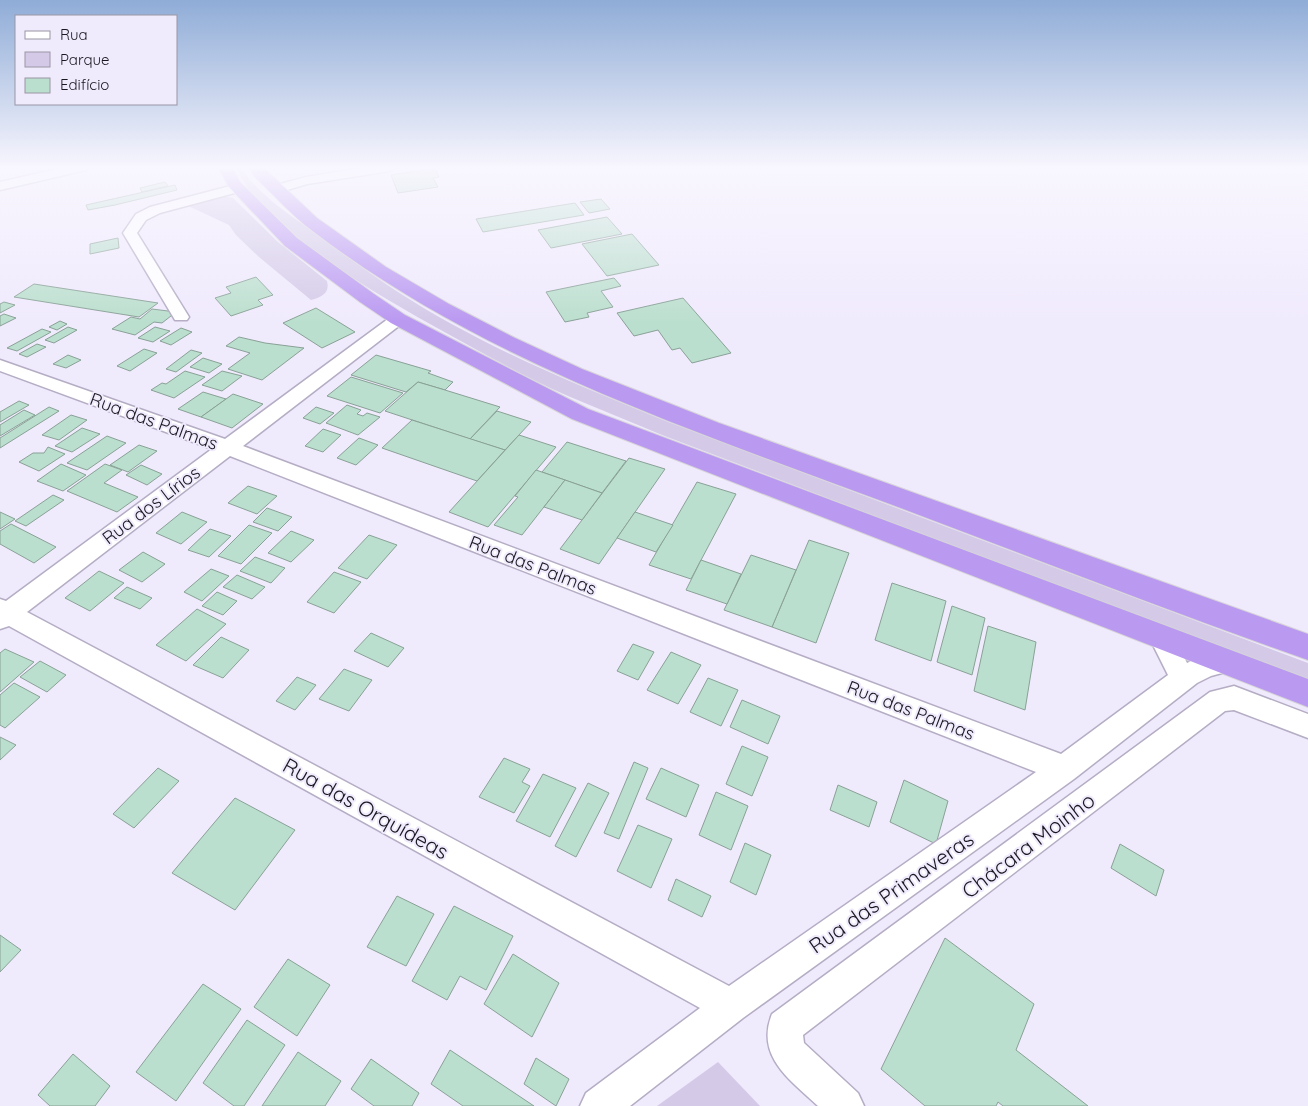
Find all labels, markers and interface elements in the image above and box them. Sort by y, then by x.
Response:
legend [15,15,178,105]
text: Rua [60,25,88,44]
text: Parque [60,50,110,69]
text: Edifício [60,75,109,94]
street label: Rua das Palmas [87,387,221,455]
street label: Rua dos Lírios [98,461,204,549]
street label: Rua das Palmas [466,530,600,600]
street label: Rua das Palmas [844,675,978,745]
street label: Rua das Orquídeas [279,752,453,864]
street label: Chácara Moinho [956,787,1100,903]
street label: Rua das Primaveras [804,825,978,959]

